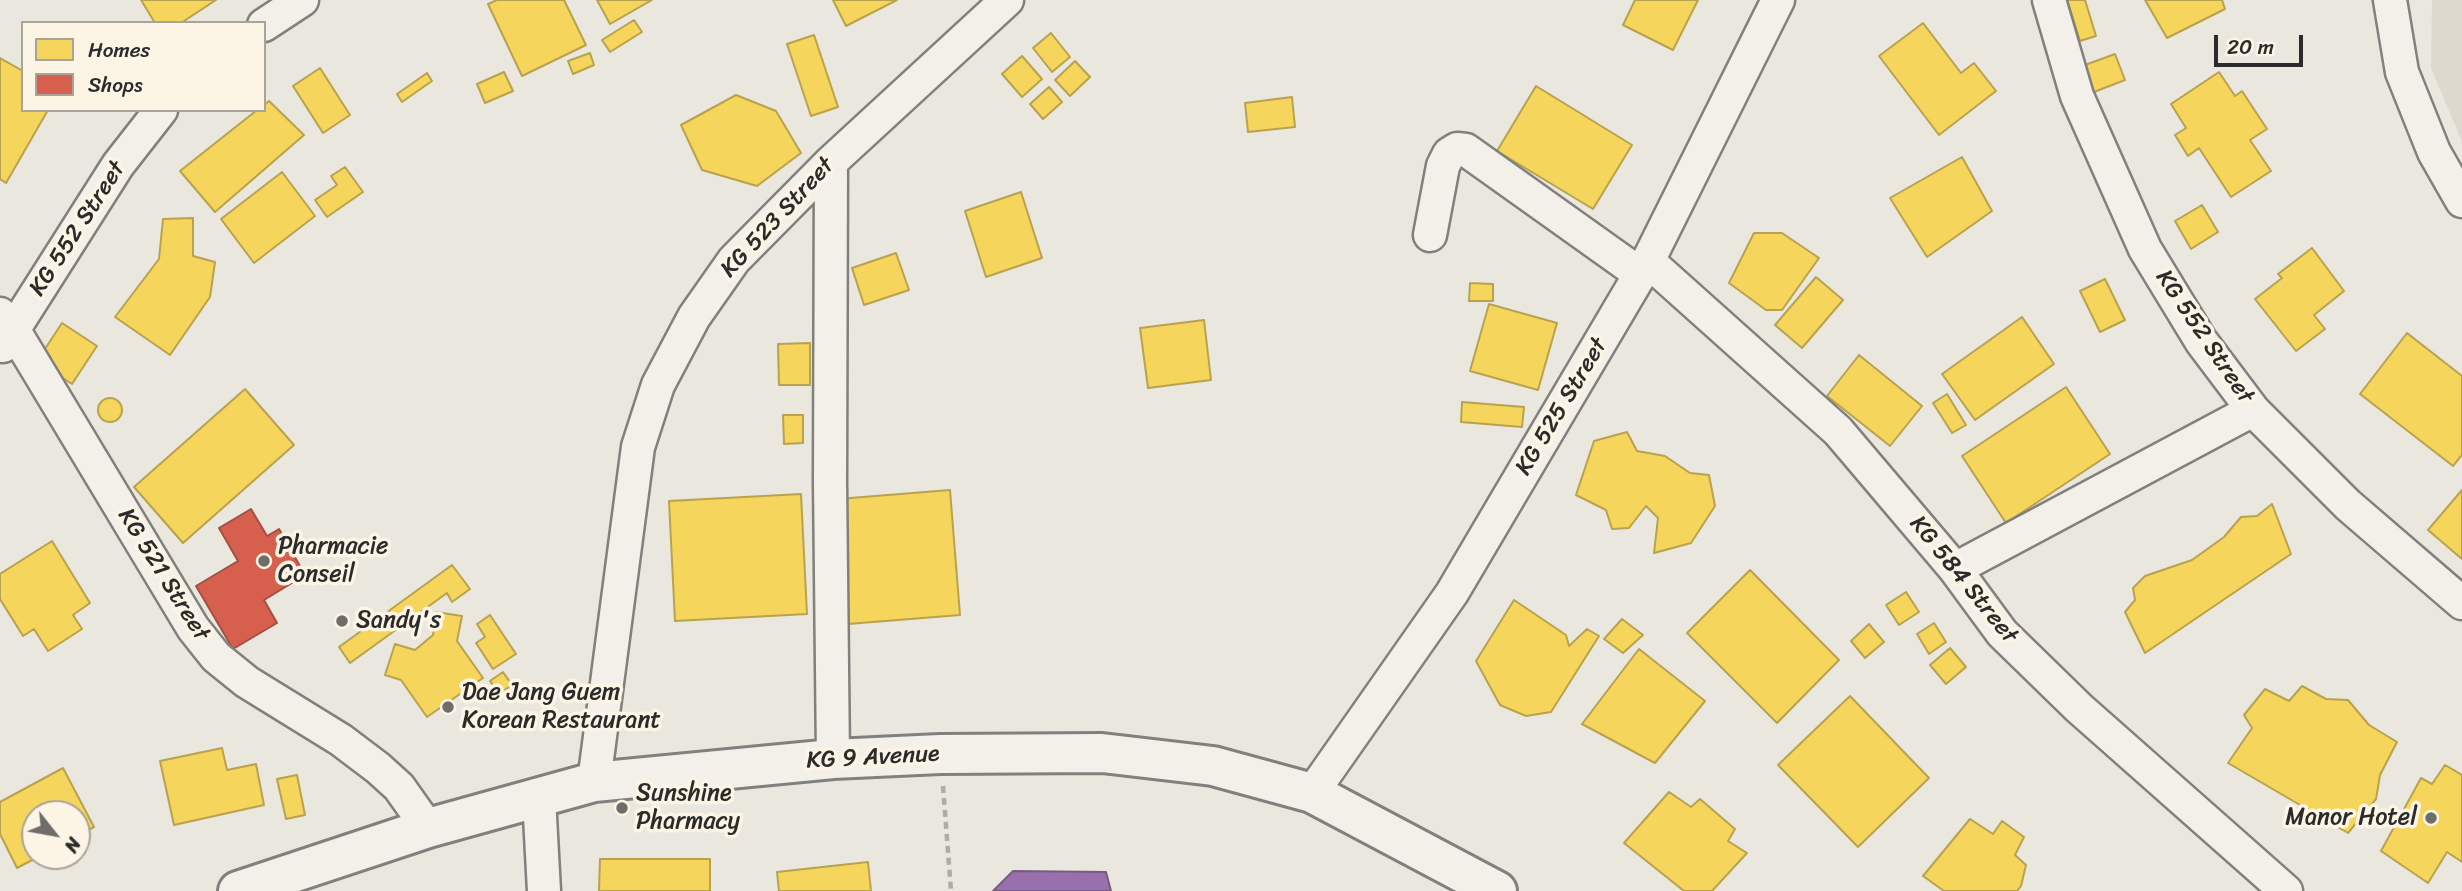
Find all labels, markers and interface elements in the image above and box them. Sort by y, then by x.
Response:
legend [21,21,266,112]
scale bar [2217,21,2306,65]
text: 20 m [2227,28,2274,66]
text: Homes [88,31,150,69]
text: Shops [88,66,143,104]
street label: KG 523 Street [715,152,841,284]
street label: KG 552 Street [24,156,132,302]
street label: KG 552 Street [2149,265,2259,409]
street label: KG 525 Street [1510,333,1614,481]
street label: KG 521 Street [111,504,215,646]
street label: KG 584 Street [1903,510,2023,650]
place label: Pharmacie Conseil [278,533,388,589]
marker: Pharmacie Conseil [256,553,272,569]
place label: Sandy's [356,607,441,635]
marker: Sandy's [334,613,350,629]
place label: Dae Jang Guem Korean Restaurant [462,679,661,735]
marker: Dae Jang Guem Korean Restaurant [440,699,456,715]
street label: KG 9 Avenue [806,740,940,776]
place label: Sunshine Pharmacy [636,780,740,836]
north arrow [21,800,91,870]
marker: Sunshine Pharmacy [614,800,630,816]
place label: Manor Hotel [2285,804,2417,832]
marker: Manor Hotel [2423,810,2439,826]
text: N [55,831,90,859]

